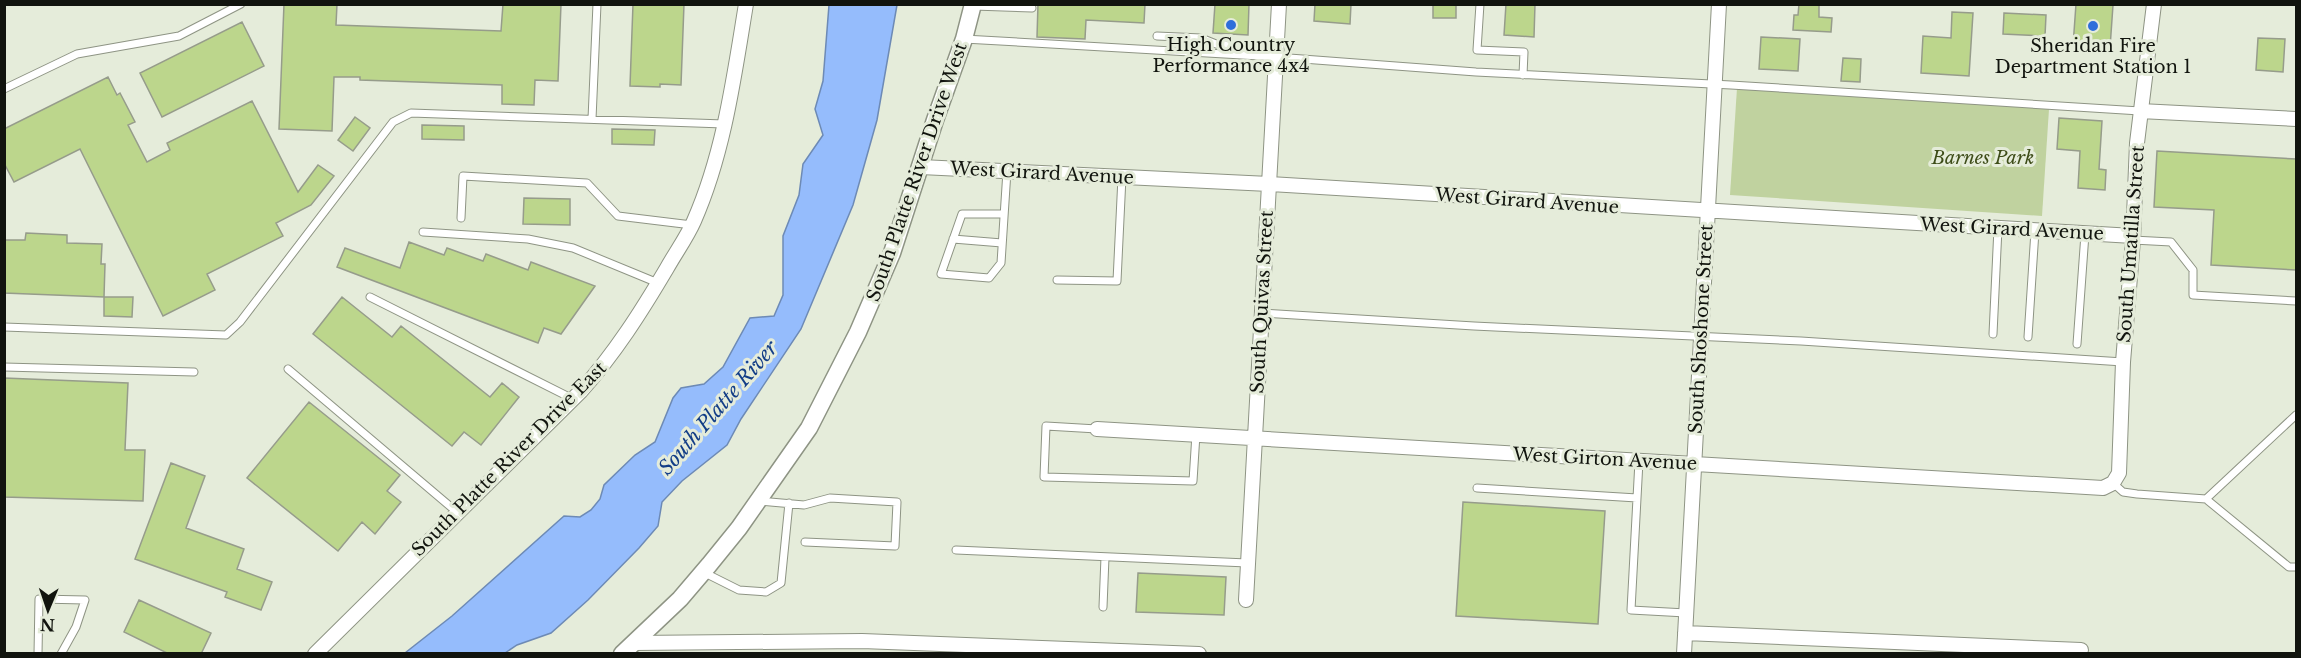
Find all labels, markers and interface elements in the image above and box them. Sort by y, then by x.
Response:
marker: High Country Performance 4x4 [1224,18,1238,32]
marker: Sheridan Fire Department Station 1 [2086,19,2100,33]
place label: High Country Performance 4x4 [1152,34,1310,77]
place label: Sheridan Fire Department Station 1 [1995,35,2191,78]
street label: South Platte River Drive West [862,39,972,304]
street label: South Umatilla Street [2113,144,2149,343]
park label: Barnes Park [1931,147,2034,169]
street label: West Girard Avenue [948,157,1135,189]
street label: West Girard Avenue [1433,184,1620,218]
street label: South Quivas Street [1246,210,1278,394]
street label: West Girard Avenue [1918,213,2105,245]
street label: South Shoshone Street [1685,223,1717,434]
water label: South Platte River [653,336,783,480]
street label: South Platte River Drive East [407,357,611,561]
street label: West Girton Avenue [1511,443,1698,475]
north arrow [18,580,78,640]
text: N [40,615,55,635]

